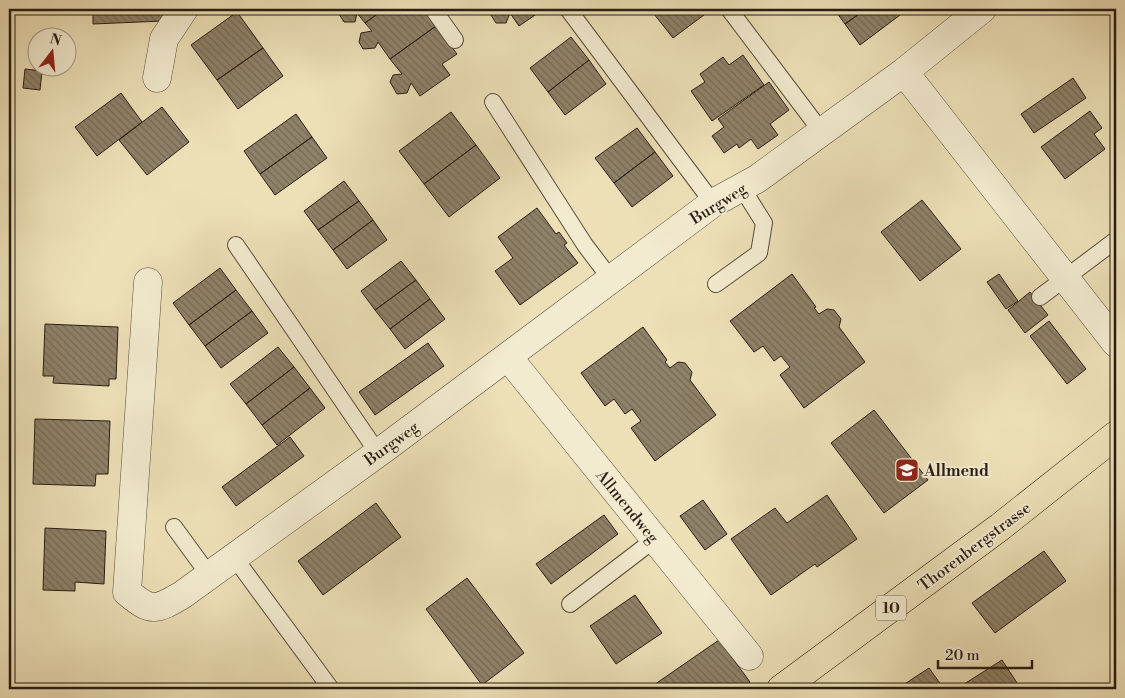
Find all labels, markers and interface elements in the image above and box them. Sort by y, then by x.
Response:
north arrow [28,28,78,78]
text: N [48,30,63,51]
street label: Burgweg [686,178,751,229]
street label: Burgweg [360,417,423,471]
school or university icon: Allmend [894,457,920,483]
place label: Allmend [923,461,989,481]
street label: Allmendweg [591,465,663,548]
street label: Thorenbergstrasse [914,498,1035,596]
road number: 10 [876,596,906,620]
scale bar [938,638,1031,670]
text: 20 m [945,646,980,665]

